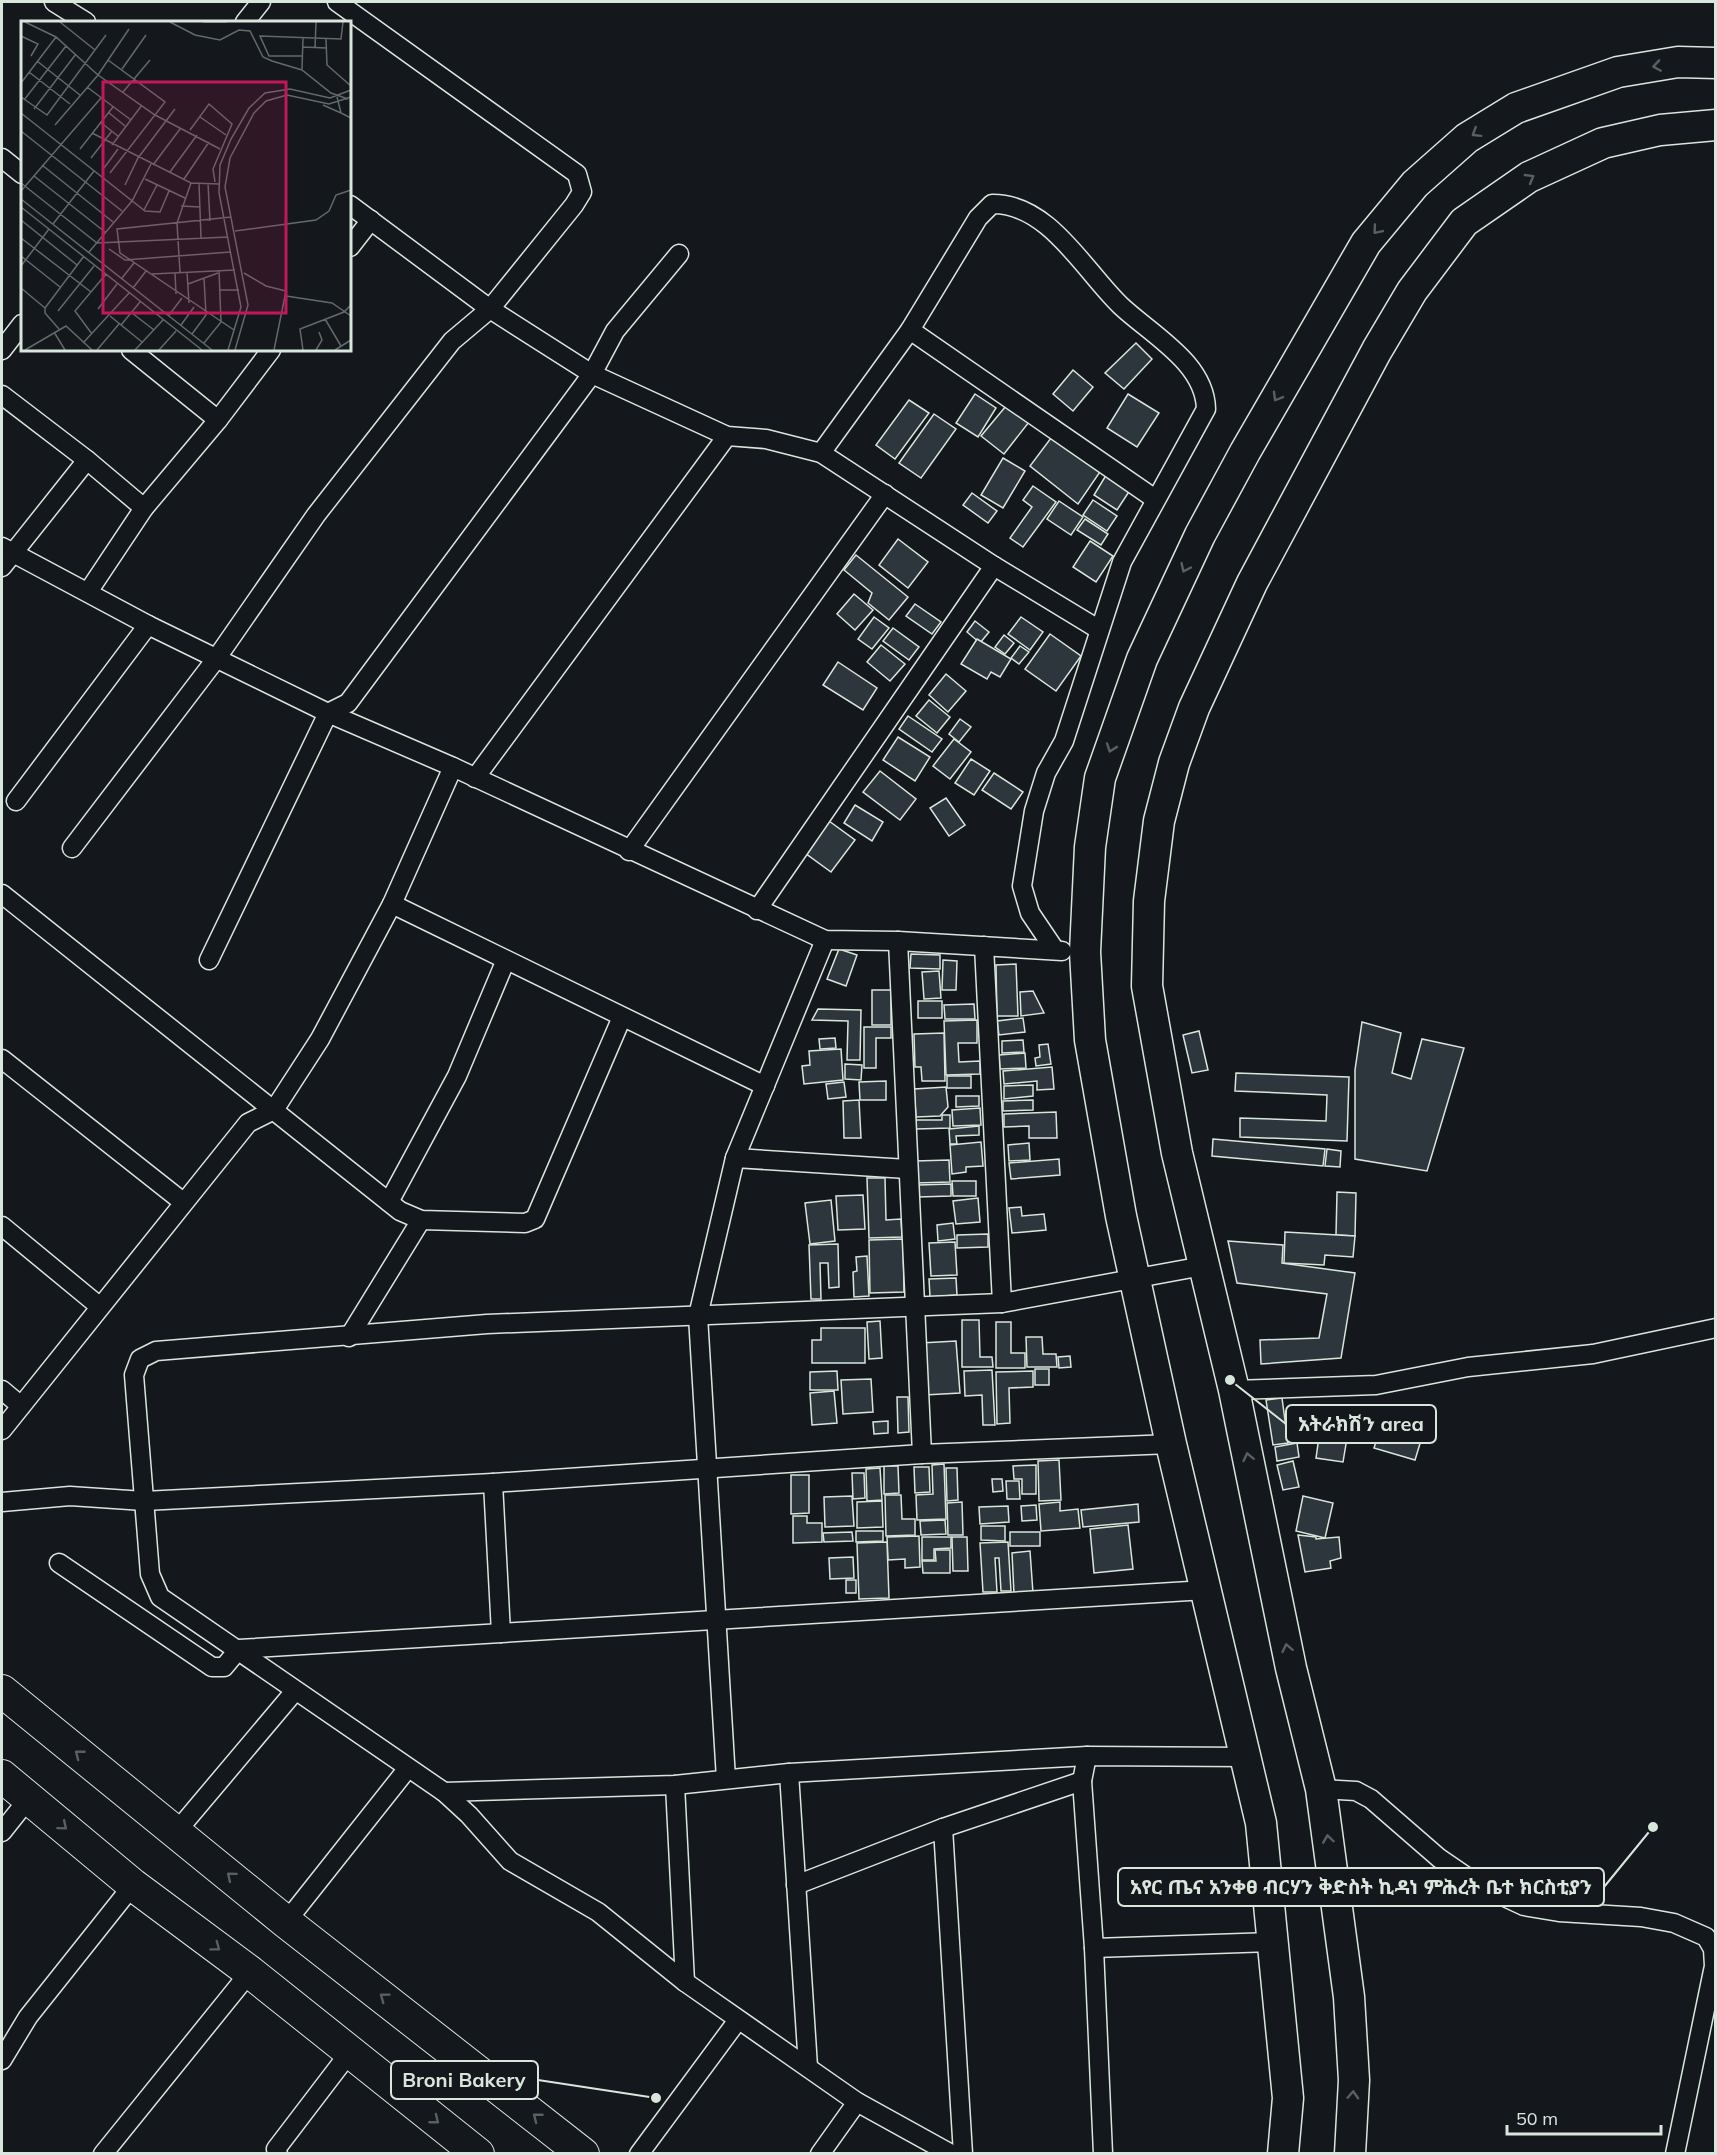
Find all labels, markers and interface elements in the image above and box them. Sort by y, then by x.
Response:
inset map [21,21,351,351]
one-way arrow [1653,59,1662,71]
one-way arrow [1472,125,1482,137]
one-way arrow [1524,173,1534,185]
one-way arrow [1374,223,1385,234]
one-way arrow [1273,391,1285,401]
one-way arrow [1180,562,1192,573]
one-way arrow [1105,743,1118,753]
callout: አትራክሽን area [1286,1405,1436,1443]
text: አትራክሽን area [1298,1411,1424,1436]
one-way arrow [1242,1452,1255,1462]
one-way arrow [1281,1643,1294,1653]
one-way arrow [75,1750,86,1761]
one-way arrow [56,1819,67,1830]
one-way arrow [1322,1834,1335,1844]
callout: አየር ጤና አንቀፀ ብርሃን ቅድስት ኪዳነ ምሕረት ቤተ ክርስቲያን [1118,1868,1604,1906]
one-way arrow [227,1872,238,1883]
text: አየር ጤና አንቀፀ ብርሃን ቅድስት ኪዳነ ምሕረት ቤተ ክርስቲያን [1130,1874,1592,1899]
one-way arrow [210,1940,221,1951]
one-way arrow [379,1993,390,2004]
callout: Broni Bakery [391,2061,538,2099]
text: Broni Bakery [402,2067,526,2092]
one-way arrow [1346,2091,1359,2100]
scale bar [1507,2098,1662,2136]
text: 50 m [1516,2107,1558,2130]
one-way arrow [429,2112,440,2123]
one-way arrow [533,2114,544,2125]

